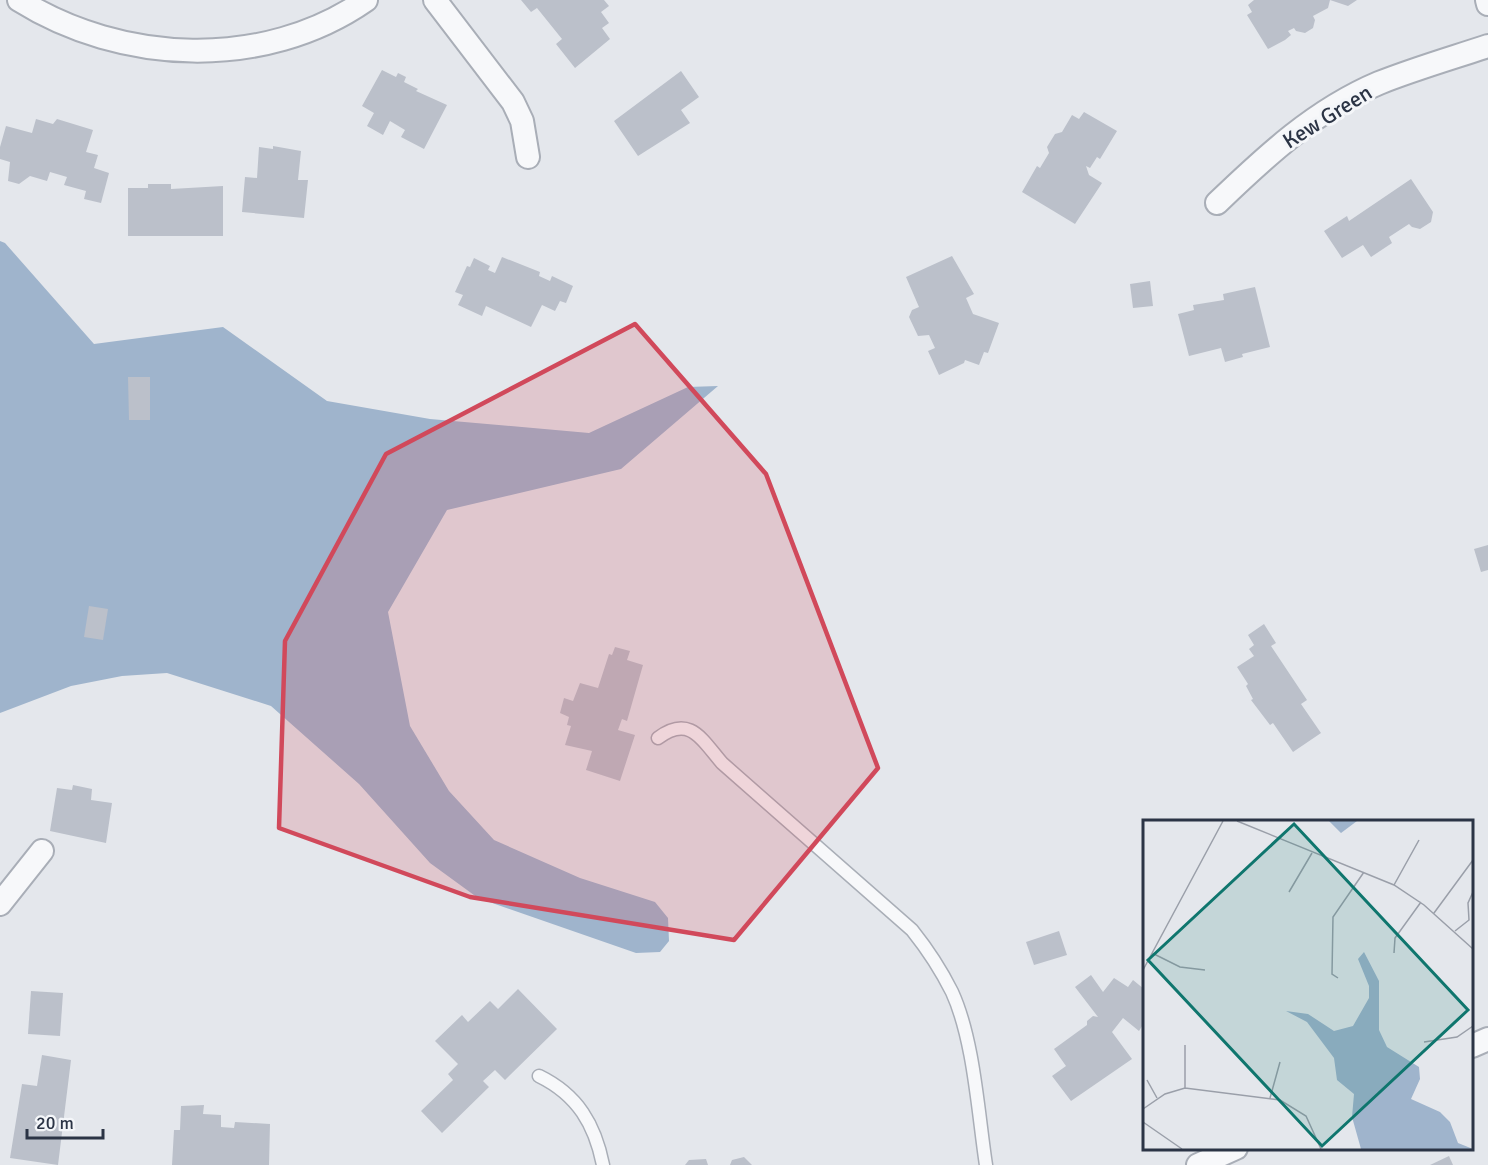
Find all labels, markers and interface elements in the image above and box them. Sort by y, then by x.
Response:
street label: Kew Green [1278,78,1377,154]
inset map [1143,820,1473,1150]
scale bar [27,1102,104,1140]
text: 20 m [36,1112,74,1134]

